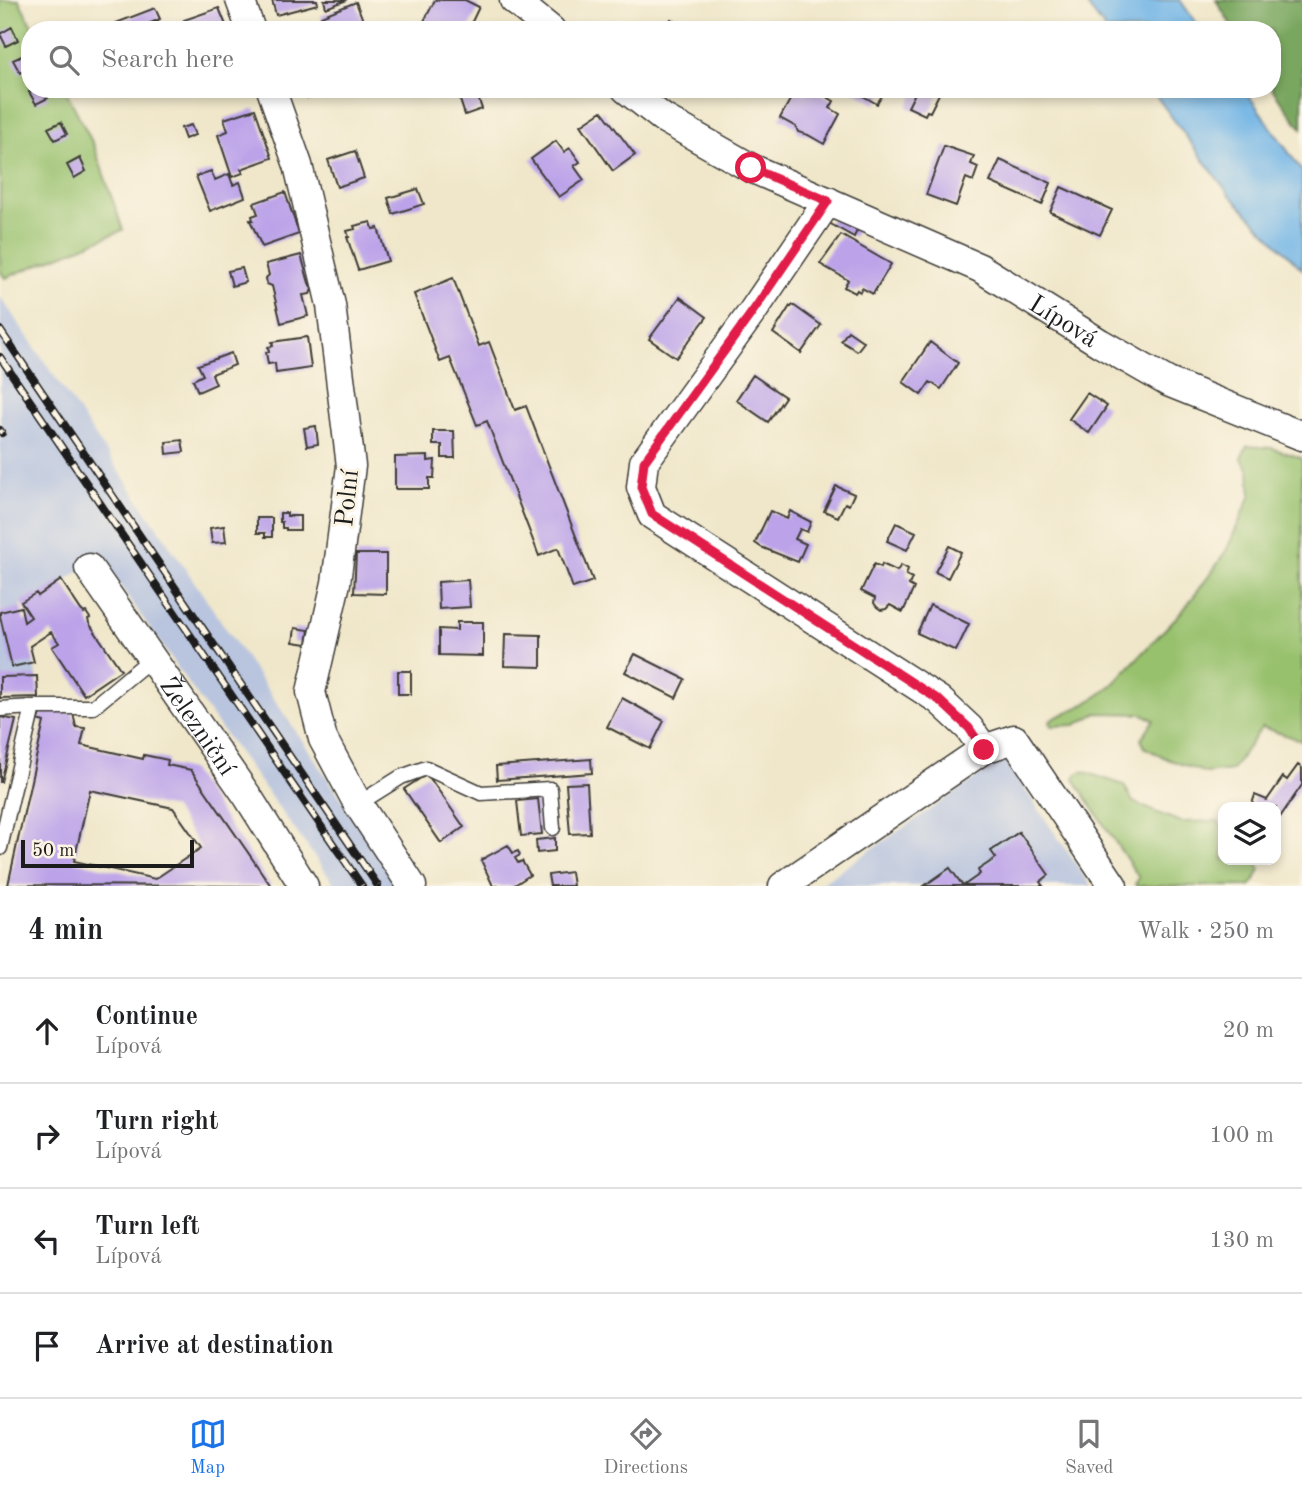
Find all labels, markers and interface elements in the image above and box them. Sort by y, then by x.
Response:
search box [21,21,1281,98]
icon: search [45,41,83,79]
text: Search here [101,47,234,73]
route start [735,152,766,183]
street label: Lípová [1024,291,1102,353]
street label: Polní [332,467,364,528]
street label: Železniční [154,671,240,781]
route end [968,734,999,765]
map controls [1218,802,1281,865]
button: layers [1218,802,1281,865]
scale bar [21,837,194,869]
text: 50 m [32,842,74,861]
text: 4 min [28,916,103,946]
text: Walk · 250 m [1138,920,1274,943]
text: Continue [95,1004,198,1030]
icon: ahead [28,1012,66,1050]
text: 20 m [1223,1019,1274,1042]
text: Lípová [95,1035,162,1058]
text: Turn right [95,1109,218,1135]
icon: right [28,1117,66,1155]
text: 100 m [1209,1124,1274,1147]
text: Lípová [95,1140,162,1163]
text: Turn left [95,1214,200,1240]
icon: left [28,1222,66,1260]
text: 130 m [1209,1229,1274,1252]
text: Lípová [95,1245,162,1268]
icon: arrive [28,1327,66,1365]
text: Arrive at destination [95,1333,334,1359]
tab: Map [189,1415,227,1480]
tab: Directions [604,1415,688,1480]
tab: Saved [1065,1415,1113,1480]

